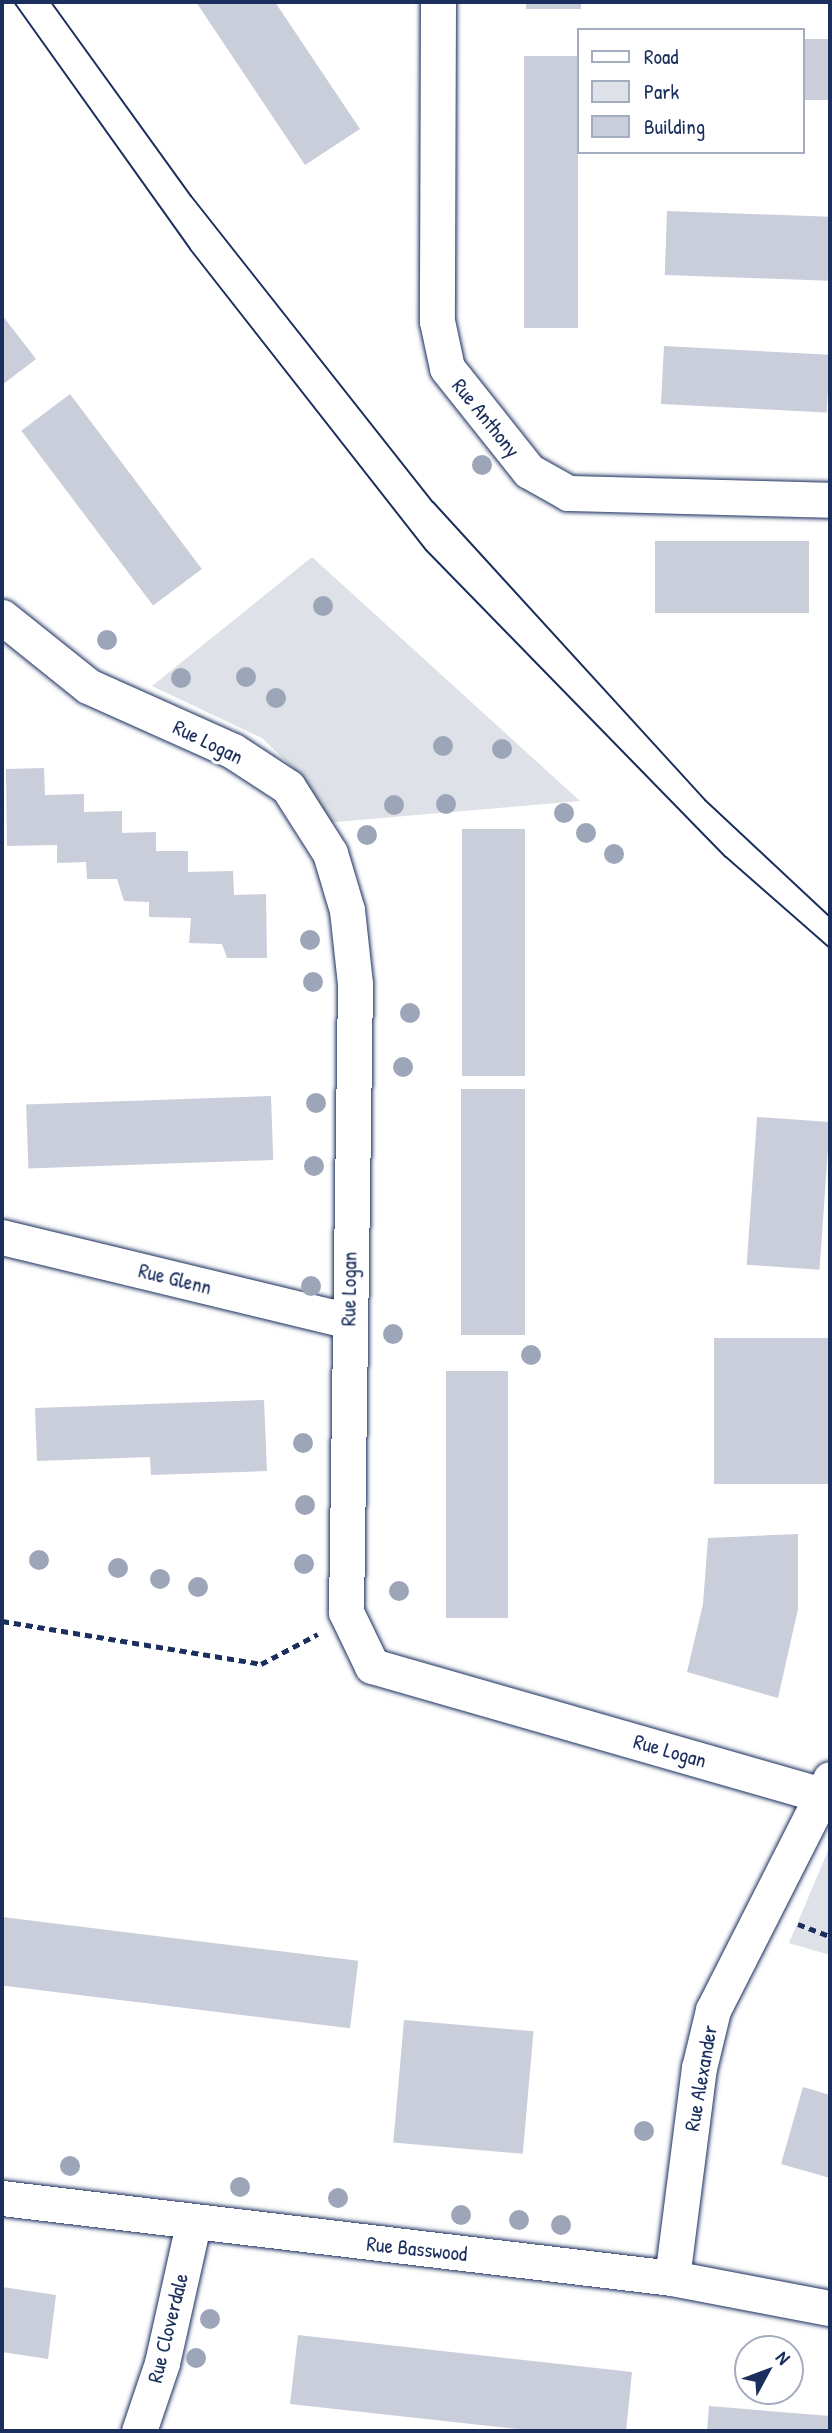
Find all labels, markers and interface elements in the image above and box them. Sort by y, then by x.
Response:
legend [576,28,804,154]
text: Road [644,42,678,71]
text: Park [644,77,679,106]
text: Building [644,112,705,141]
street label: Rue Anthony [447,374,525,462]
street label: Rue Logan [169,714,247,770]
street label: Rue Logan [336,1252,362,1326]
street label: Rue Glenn [136,1258,214,1300]
street label: Rue Logan [631,1729,709,1773]
street label: Rue Alexander [679,2023,723,2133]
street label: Rue Basswood [365,2231,469,2267]
street label: Rue Cloverdale [142,2271,194,2385]
north arrow [734,2335,804,2405]
text: N [770,2345,796,2370]

